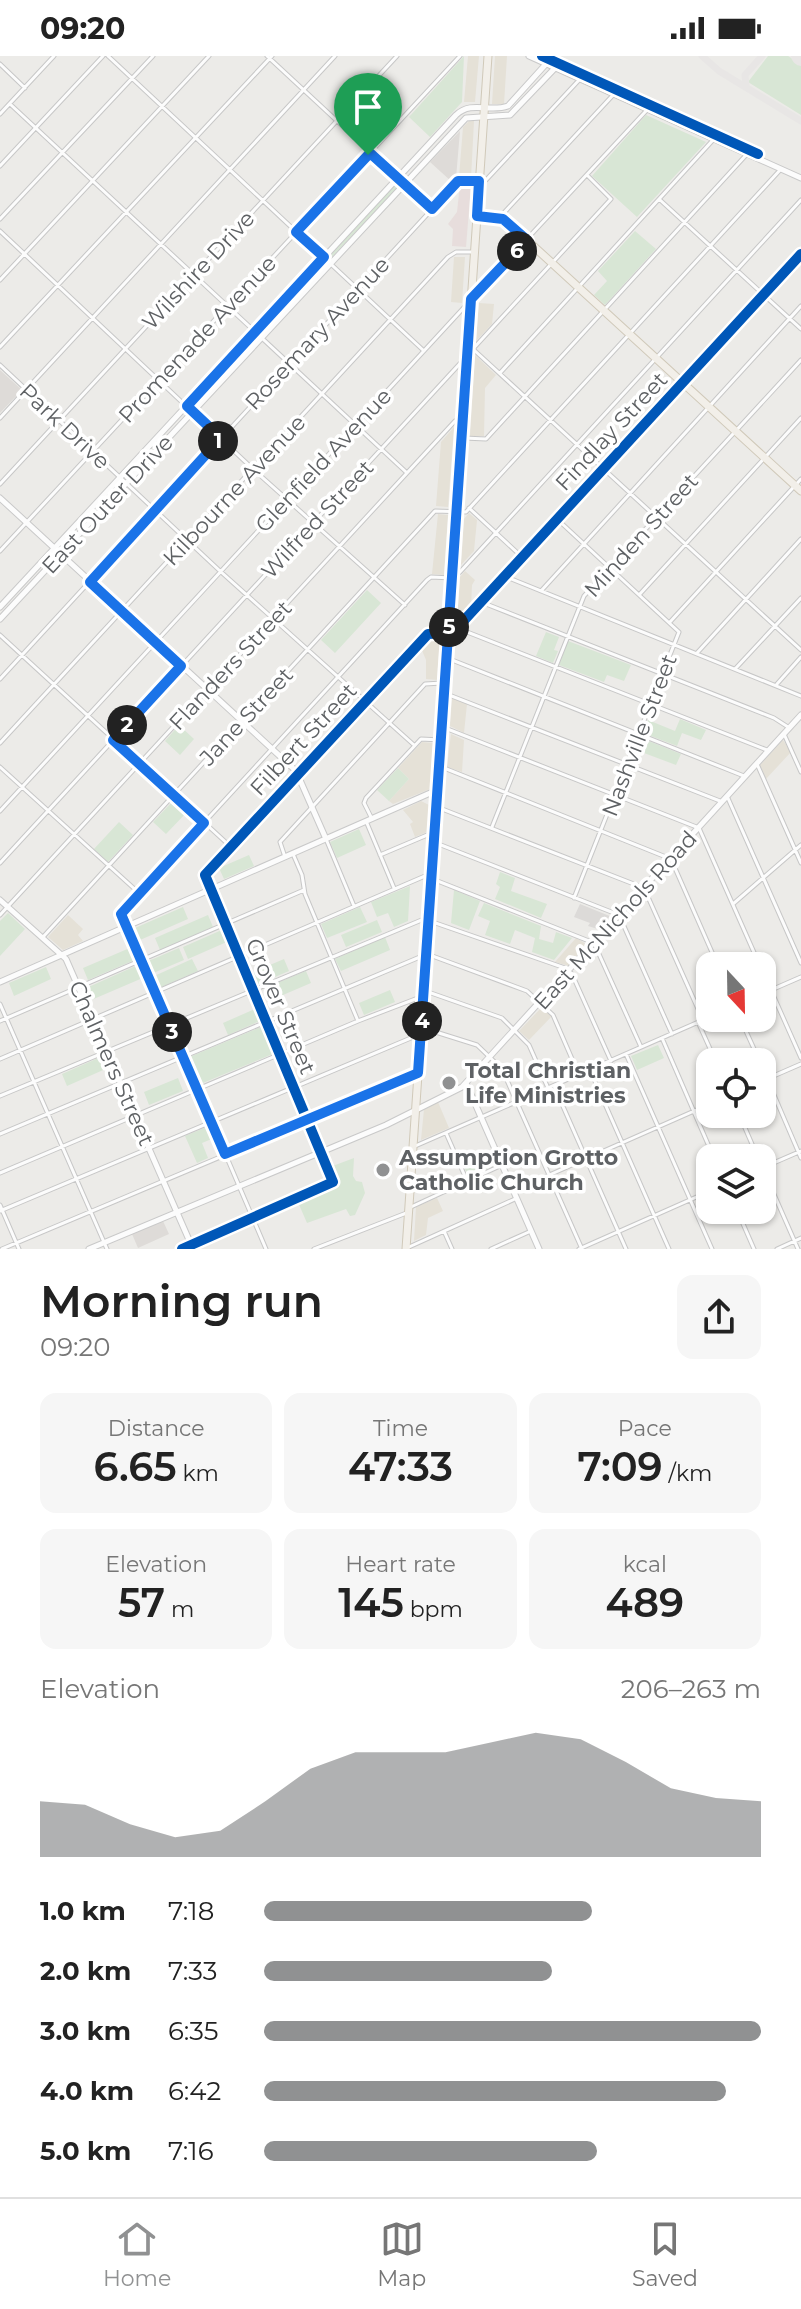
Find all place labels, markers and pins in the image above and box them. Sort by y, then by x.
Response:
pin [334,73,402,155]
pin: 6 [497,231,537,271]
pin: 1 [198,421,238,461]
pin: 5 [429,607,469,647]
pin: 2 [107,705,147,745]
pin: 4 [402,1001,442,1041]
pin: 3 [152,1012,192,1052]
place label: Total Christian Life Ministries [465,1057,631,1109]
marker: Total Christian Life Ministries [440,1074,458,1092]
place label: Assumption Grotto Catholic Church [398,1144,618,1196]
marker: Assumption Grotto Catholic Church [374,1161,392,1179]

